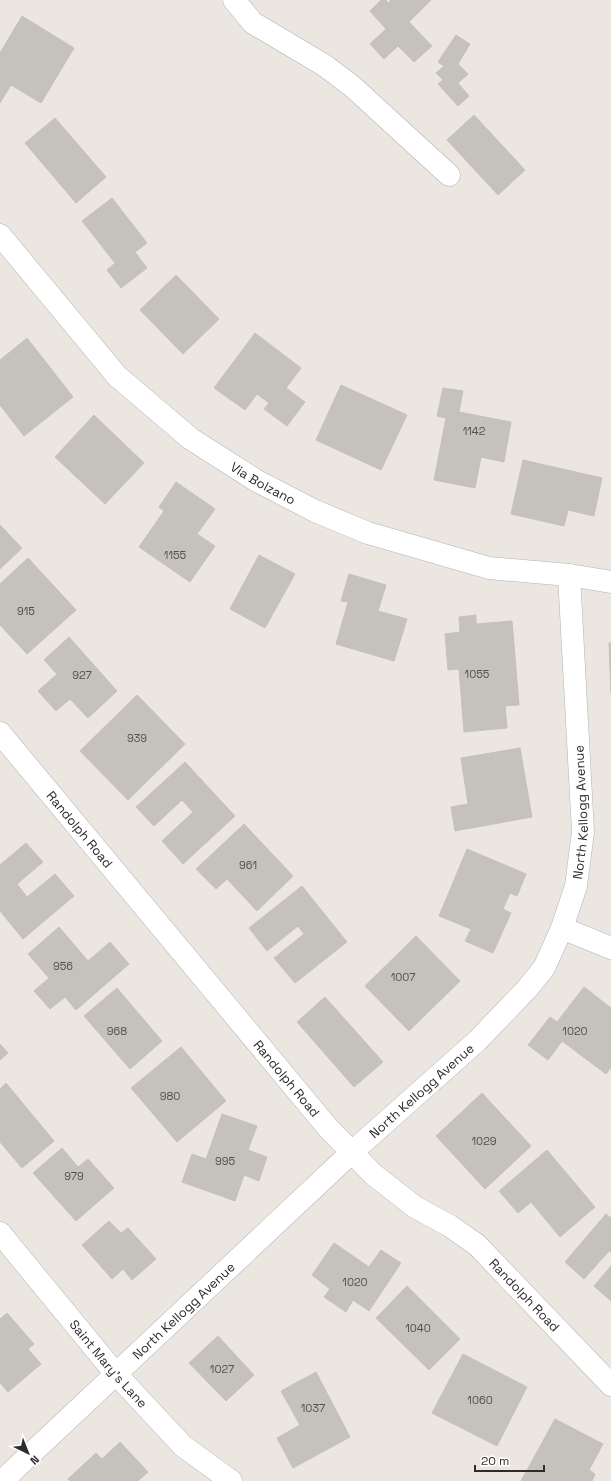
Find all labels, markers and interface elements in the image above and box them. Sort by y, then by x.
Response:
house number: 1142 [463,424,486,438]
street label: Via Bolzano [227,458,298,508]
house number: 1155 [164,548,187,562]
house number: 915 [17,604,35,618]
house number: 1055 [465,667,490,681]
house number: 927 [72,668,92,682]
house number: 939 [127,731,147,745]
street label: North Kellogg Avenue [569,745,592,880]
street label: Randolph Road [43,788,116,871]
house number: 961 [239,858,257,872]
house number: 956 [53,959,73,973]
house number: 1007 [391,970,415,984]
house number: 968 [107,1024,127,1038]
house number: 1020 [562,1024,588,1038]
street label: Randolph Road [250,1037,323,1121]
street label: North Kellogg Avenue [366,1040,478,1142]
house number: 980 [160,1089,180,1103]
house number: 1029 [472,1134,497,1148]
house number: 995 [215,1154,235,1168]
house number: 979 [64,1169,84,1183]
street label: Randolph Road [485,1255,563,1335]
street label: North Kellogg Avenue [129,1259,239,1363]
house number: 1020 [342,1275,368,1289]
street label: Saint Mary's Lane [66,1316,151,1412]
house number: 1040 [405,1321,431,1335]
house number: 1027 [210,1362,234,1376]
house number: 1060 [467,1393,493,1407]
house number: 1037 [301,1401,325,1415]
north arrow [8,1433,48,1473]
scale bar [475,1447,544,1473]
text: N [27,1453,42,1468]
text: 20 m [481,1453,509,1469]

